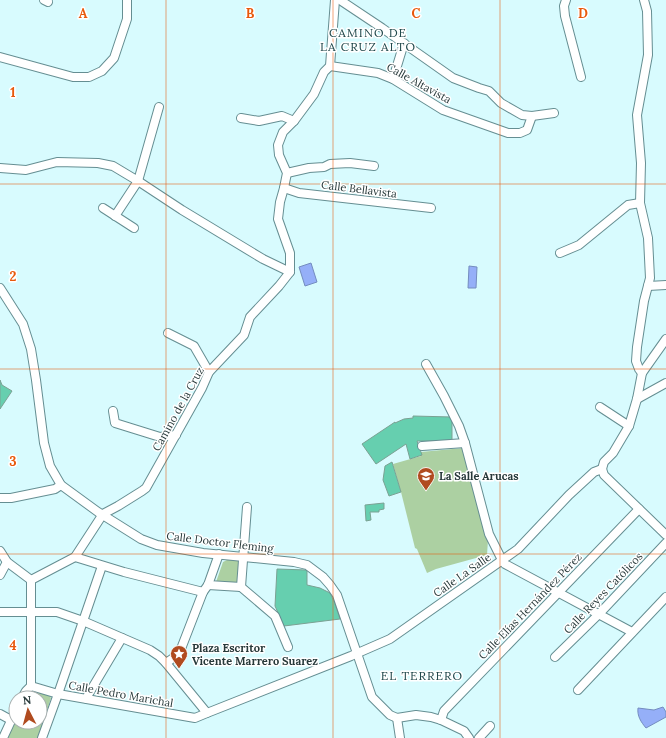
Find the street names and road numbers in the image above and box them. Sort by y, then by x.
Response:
street label: Calle Altavista [384,60,454,107]
street label: Calle Bellavista [320,177,398,201]
street label: Camino de la Cruz [149,364,207,453]
street label: Calle Doctor Fleming [166,528,275,556]
street label: Calle Reyes Católicos [560,549,646,637]
street label: Calle La Salle [430,550,494,600]
street label: Calle Elías Hernández Pérez [475,550,585,662]
street label: Calle Pedro Marichal [68,678,174,710]

